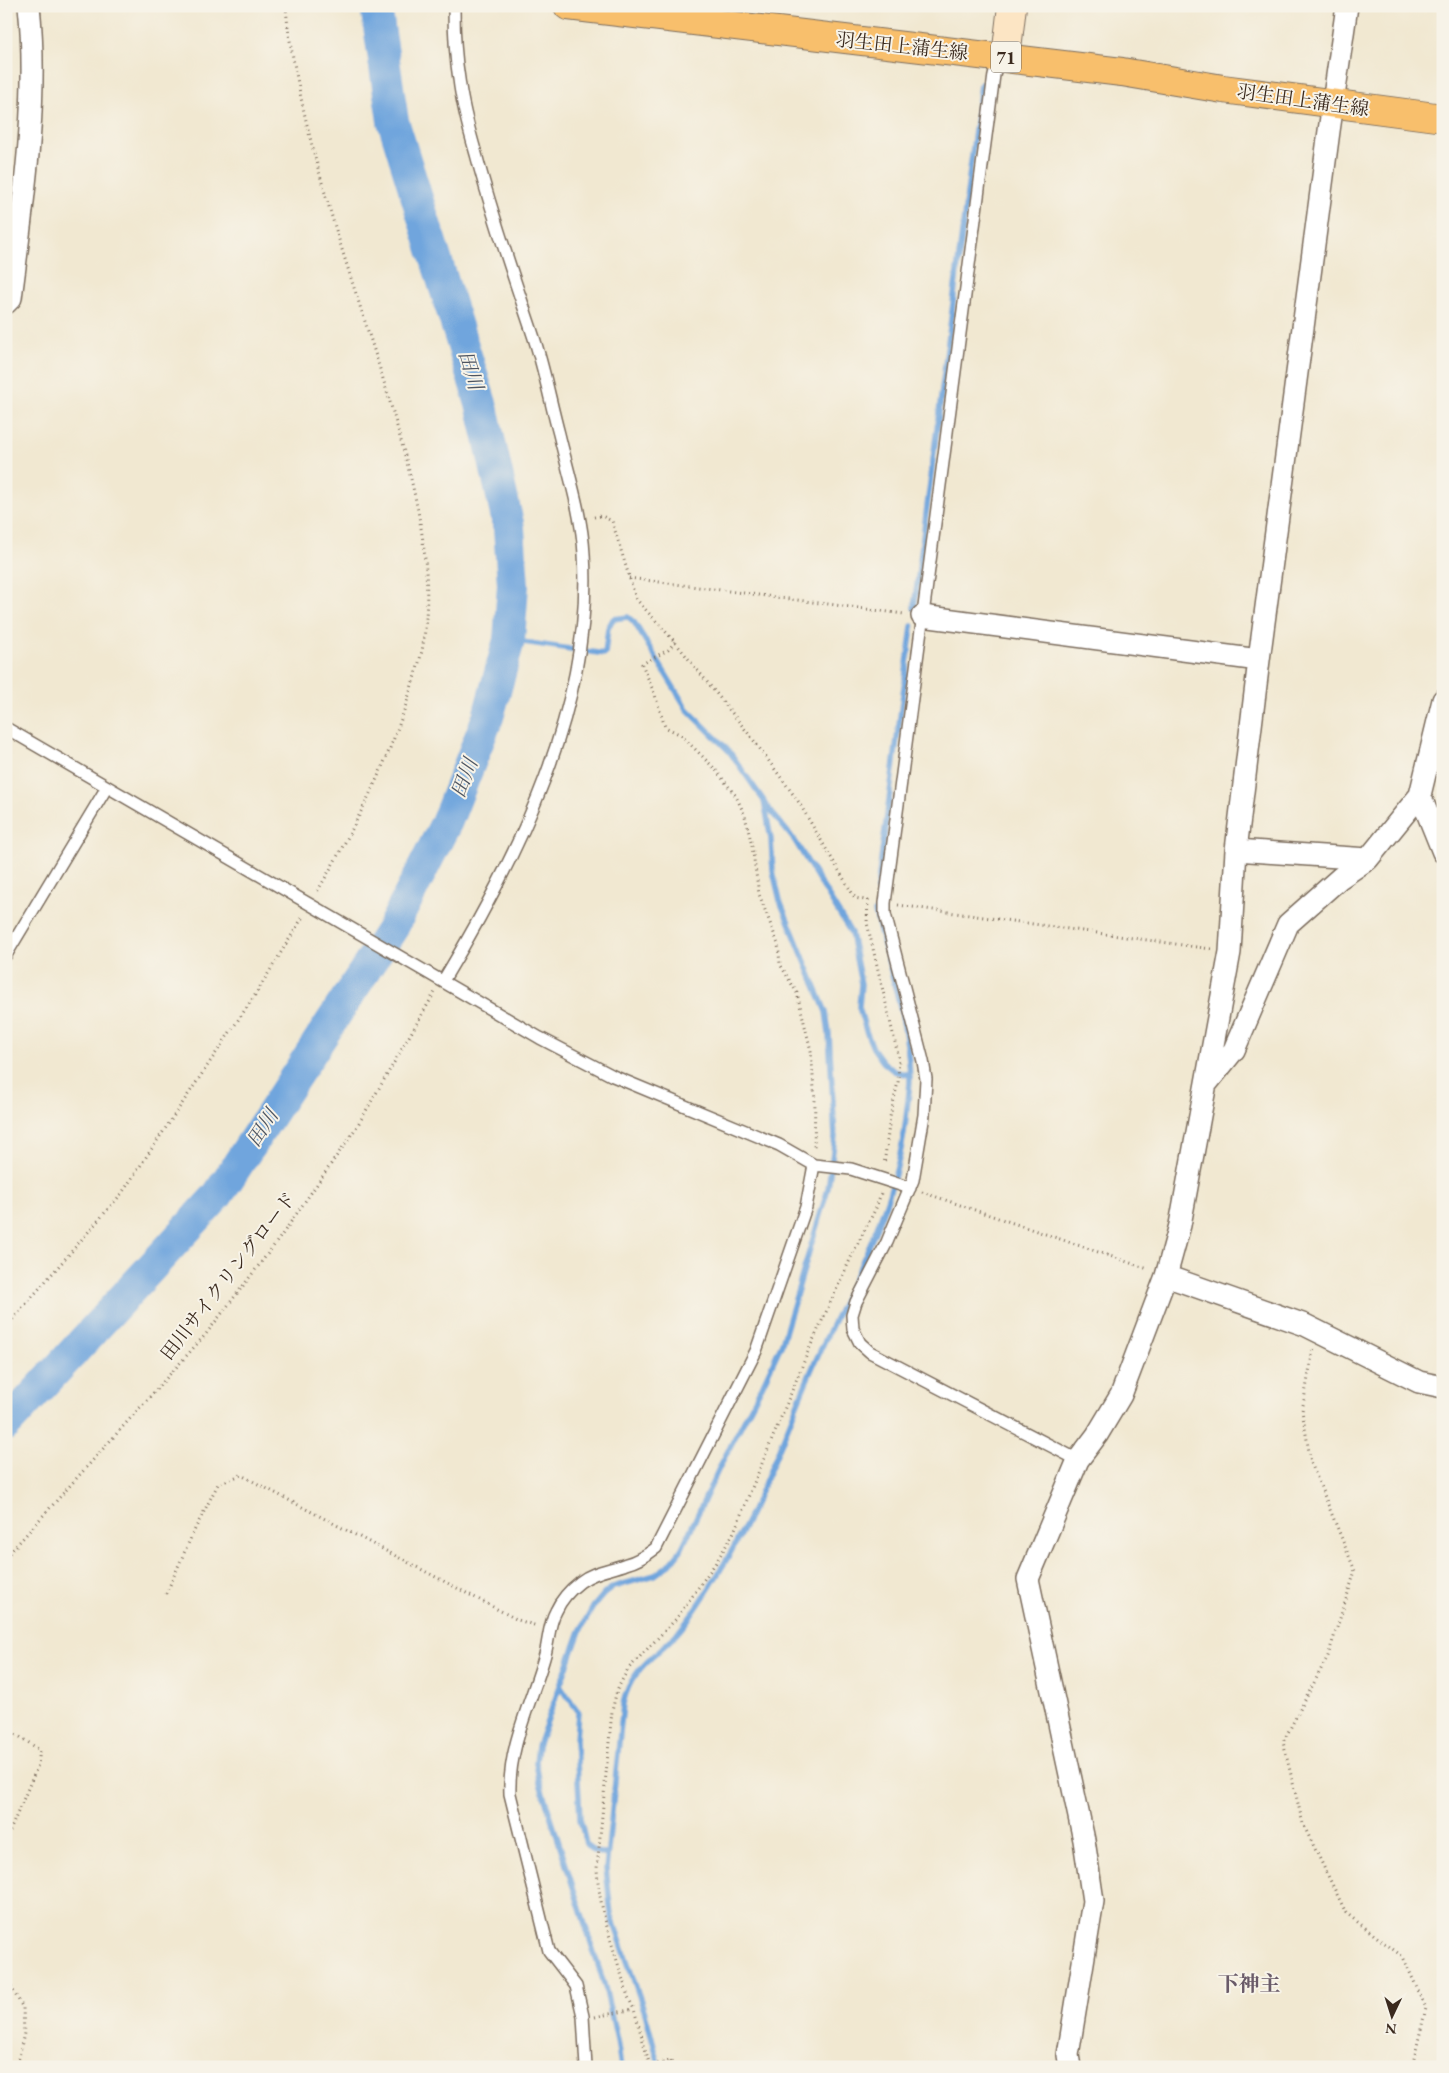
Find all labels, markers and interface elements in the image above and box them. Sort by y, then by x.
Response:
street label: 羽生田上蒲生線 [835,27,969,65]
road number: 71 [991,42,1021,72]
street label: 羽生田上蒲生線 [1235,78,1371,122]
water label: 田川 [453,347,490,395]
water label: 田川 [445,753,484,801]
water label: 田川 [240,1102,285,1152]
street label: 田川サイクリングロード [154,1187,302,1365]
district label: 下神主 [1218,1970,1281,1997]
north arrow [1366,1990,1416,2040]
text: N [1384,2020,1397,2038]

